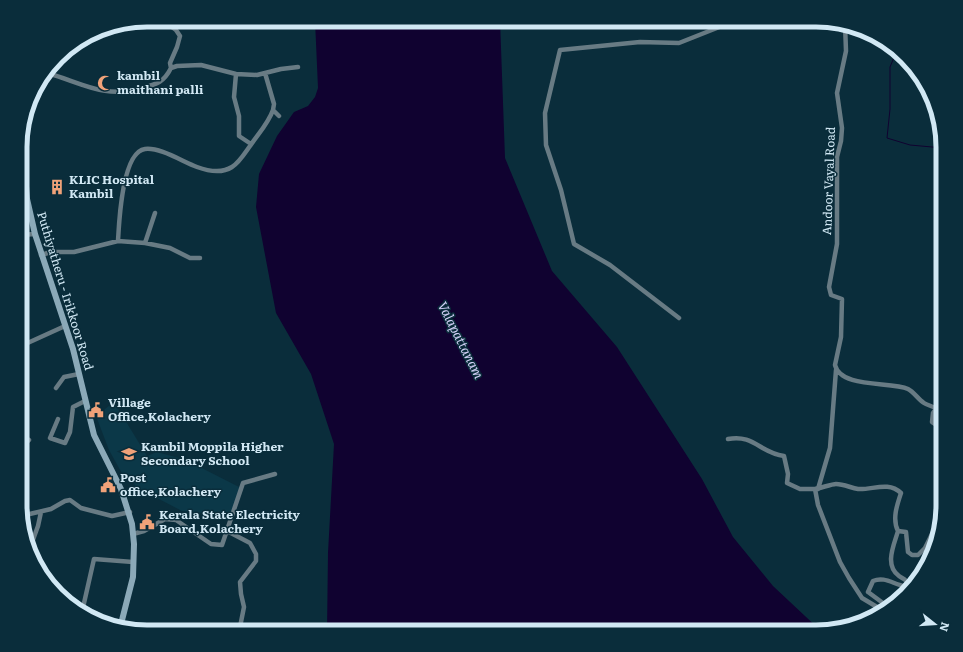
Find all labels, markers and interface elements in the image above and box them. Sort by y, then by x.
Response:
place label: kambil maithani palli [117,66,204,98]
mosque icon: kambil maithani palli [96,74,114,92]
street label: Andoor Vayal Road [817,126,839,235]
place label: KLIC Hospital Kambil [69,170,155,202]
building icon: KLIC Hospital Kambil [48,178,66,196]
street label: Puthiyatheru - Irikkoor Road [33,209,99,373]
water label: Valapattanam [434,298,489,382]
place label: Village Office,Kolachery [108,393,212,425]
public building icon: Village Office,Kolachery [87,401,105,419]
place label: Kambil Moppila Higher Secondary School [141,437,284,469]
school or university icon: Kambil Moppila Higher Secondary School [120,445,138,463]
place label: Post office,Kolachery [120,468,222,500]
public building icon: Post office,Kolachery [99,476,117,494]
place label: Kerala State Electricity Board,Kolachery [159,505,301,537]
public building icon: Kerala State Electricity Board,Kolachery [138,513,156,531]
north arrow [915,604,955,644]
text: N [937,620,955,634]

